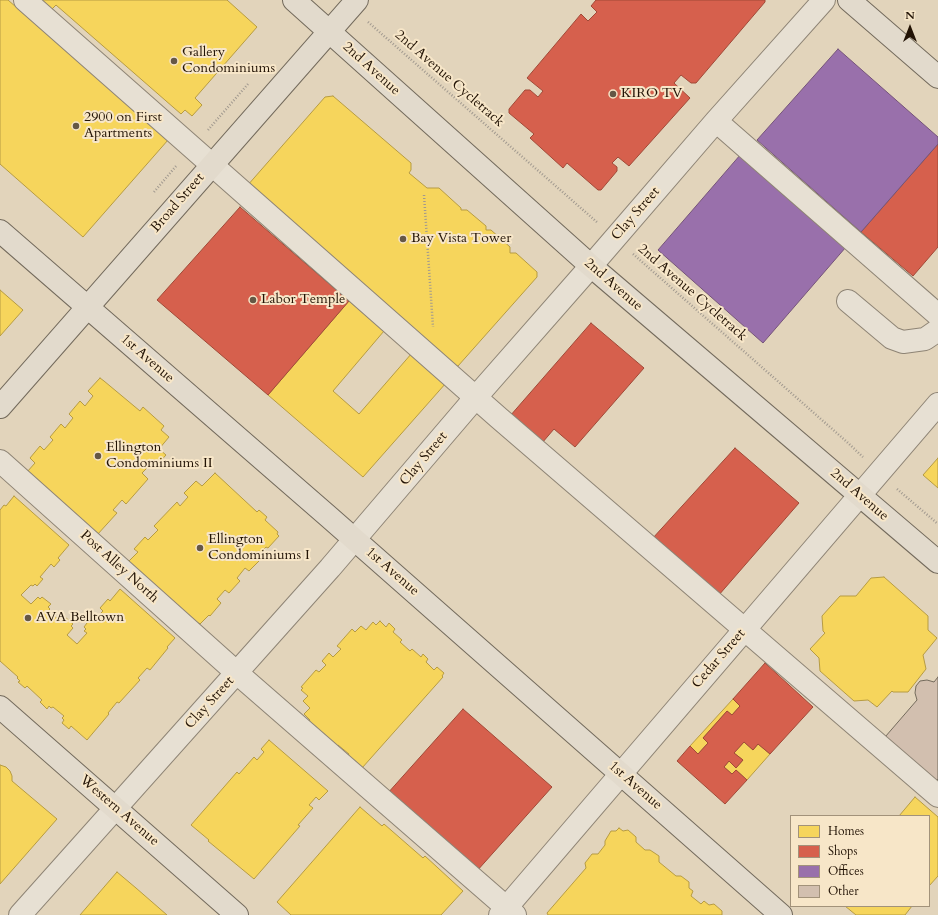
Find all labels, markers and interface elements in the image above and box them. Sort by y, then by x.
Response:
north arrow [890,8,930,48]
text: N [905,8,915,23]
street label: 2nd Avenue Cycletrack [391,27,507,131]
street label: 2nd Avenue [339,39,403,99]
place label: Gallery Condominiums [182,45,275,78]
marker: Gallery Condominiums [169,56,179,66]
place label: KIRO TV [621,86,682,102]
marker: KIRO TV [608,89,618,99]
place label: 2900 on First Apartments [84,110,162,142]
marker: 2900 on First Apartments [71,121,81,131]
street label: Broad Street [148,170,208,236]
street label: Clay Street [608,184,664,244]
place label: Bay Vista Tower [411,231,511,247]
marker: Bay Vista Tower [398,234,408,244]
street label: 2nd Avenue Cycletrack [634,241,750,345]
street label: 2nd Avenue [580,255,646,315]
place label: Labor Temple [261,292,345,308]
marker: Labor Temple [248,295,258,305]
street label: 1st Avenue [117,331,177,387]
street label: Clay Street [397,429,451,489]
place label: Ellington Condominiums II [106,440,212,472]
marker: Ellington Condominiums II [93,451,103,461]
street label: 2nd Avenue [826,465,892,525]
street label: Post Alley North [76,527,162,607]
place label: Ellington Condominiums I [208,532,310,564]
marker: Ellington Condominiums I [195,543,205,553]
street label: 1st Avenue [362,544,422,600]
place label: AVA Belltown [36,610,124,626]
marker: AVA Belltown [23,613,33,623]
street label: Cedar Street [689,626,749,692]
street label: Clay Street [182,673,238,733]
street label: 1st Avenue [605,758,665,814]
street label: Western Avenue [76,772,162,850]
legend [790,815,930,907]
text: Homes [828,823,864,839]
text: Shops [828,843,857,859]
text: Offices [828,863,864,879]
text: Other [828,883,859,899]

